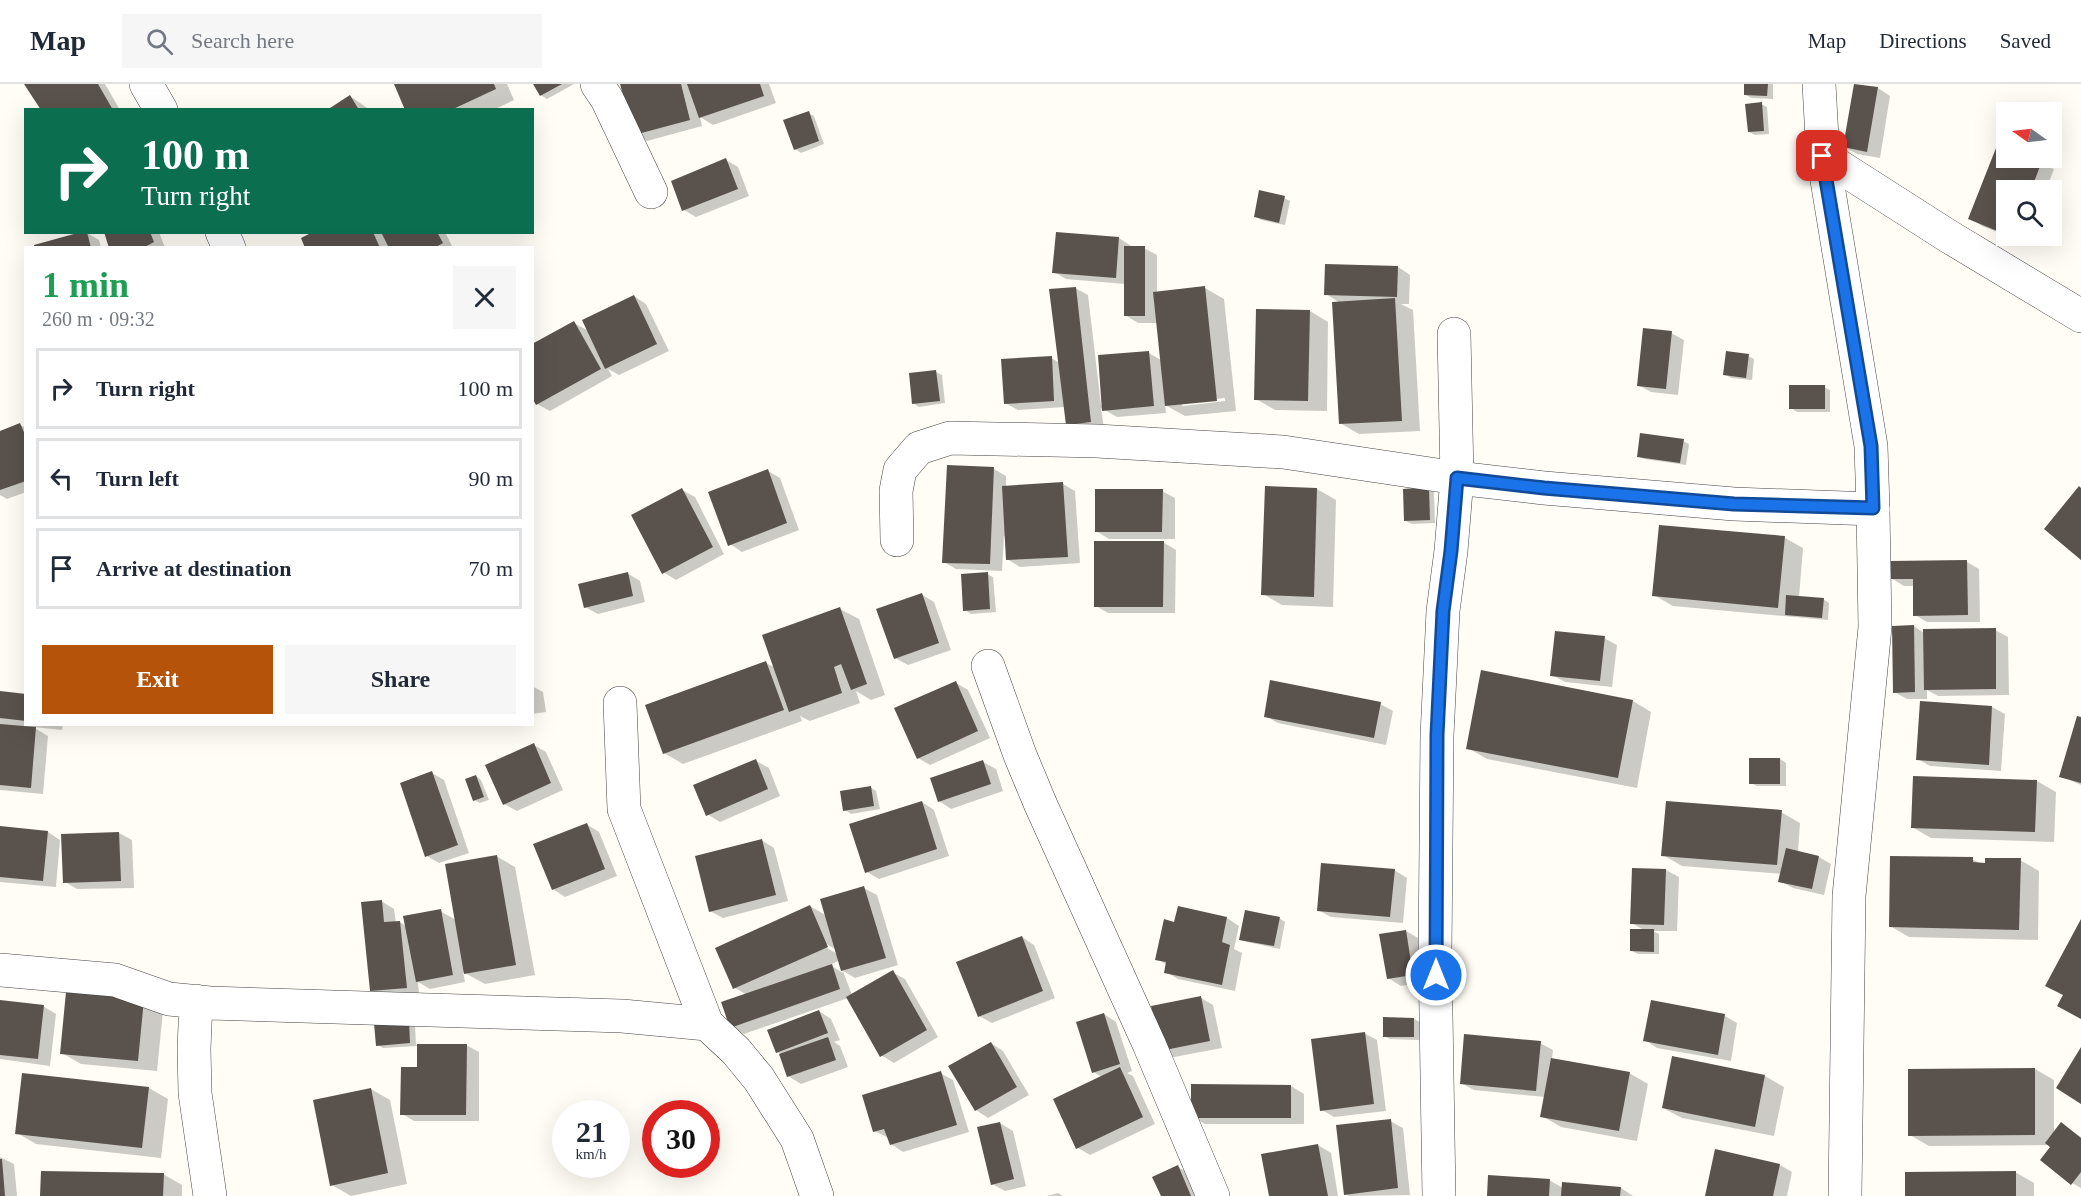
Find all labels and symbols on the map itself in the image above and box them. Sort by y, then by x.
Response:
north arrow [1996,102,2062,168]
pin [1796,130,1847,181]
position arrow [1404,943,1468,1007]
speed limit sign: 30 [642,1100,720,1178]

